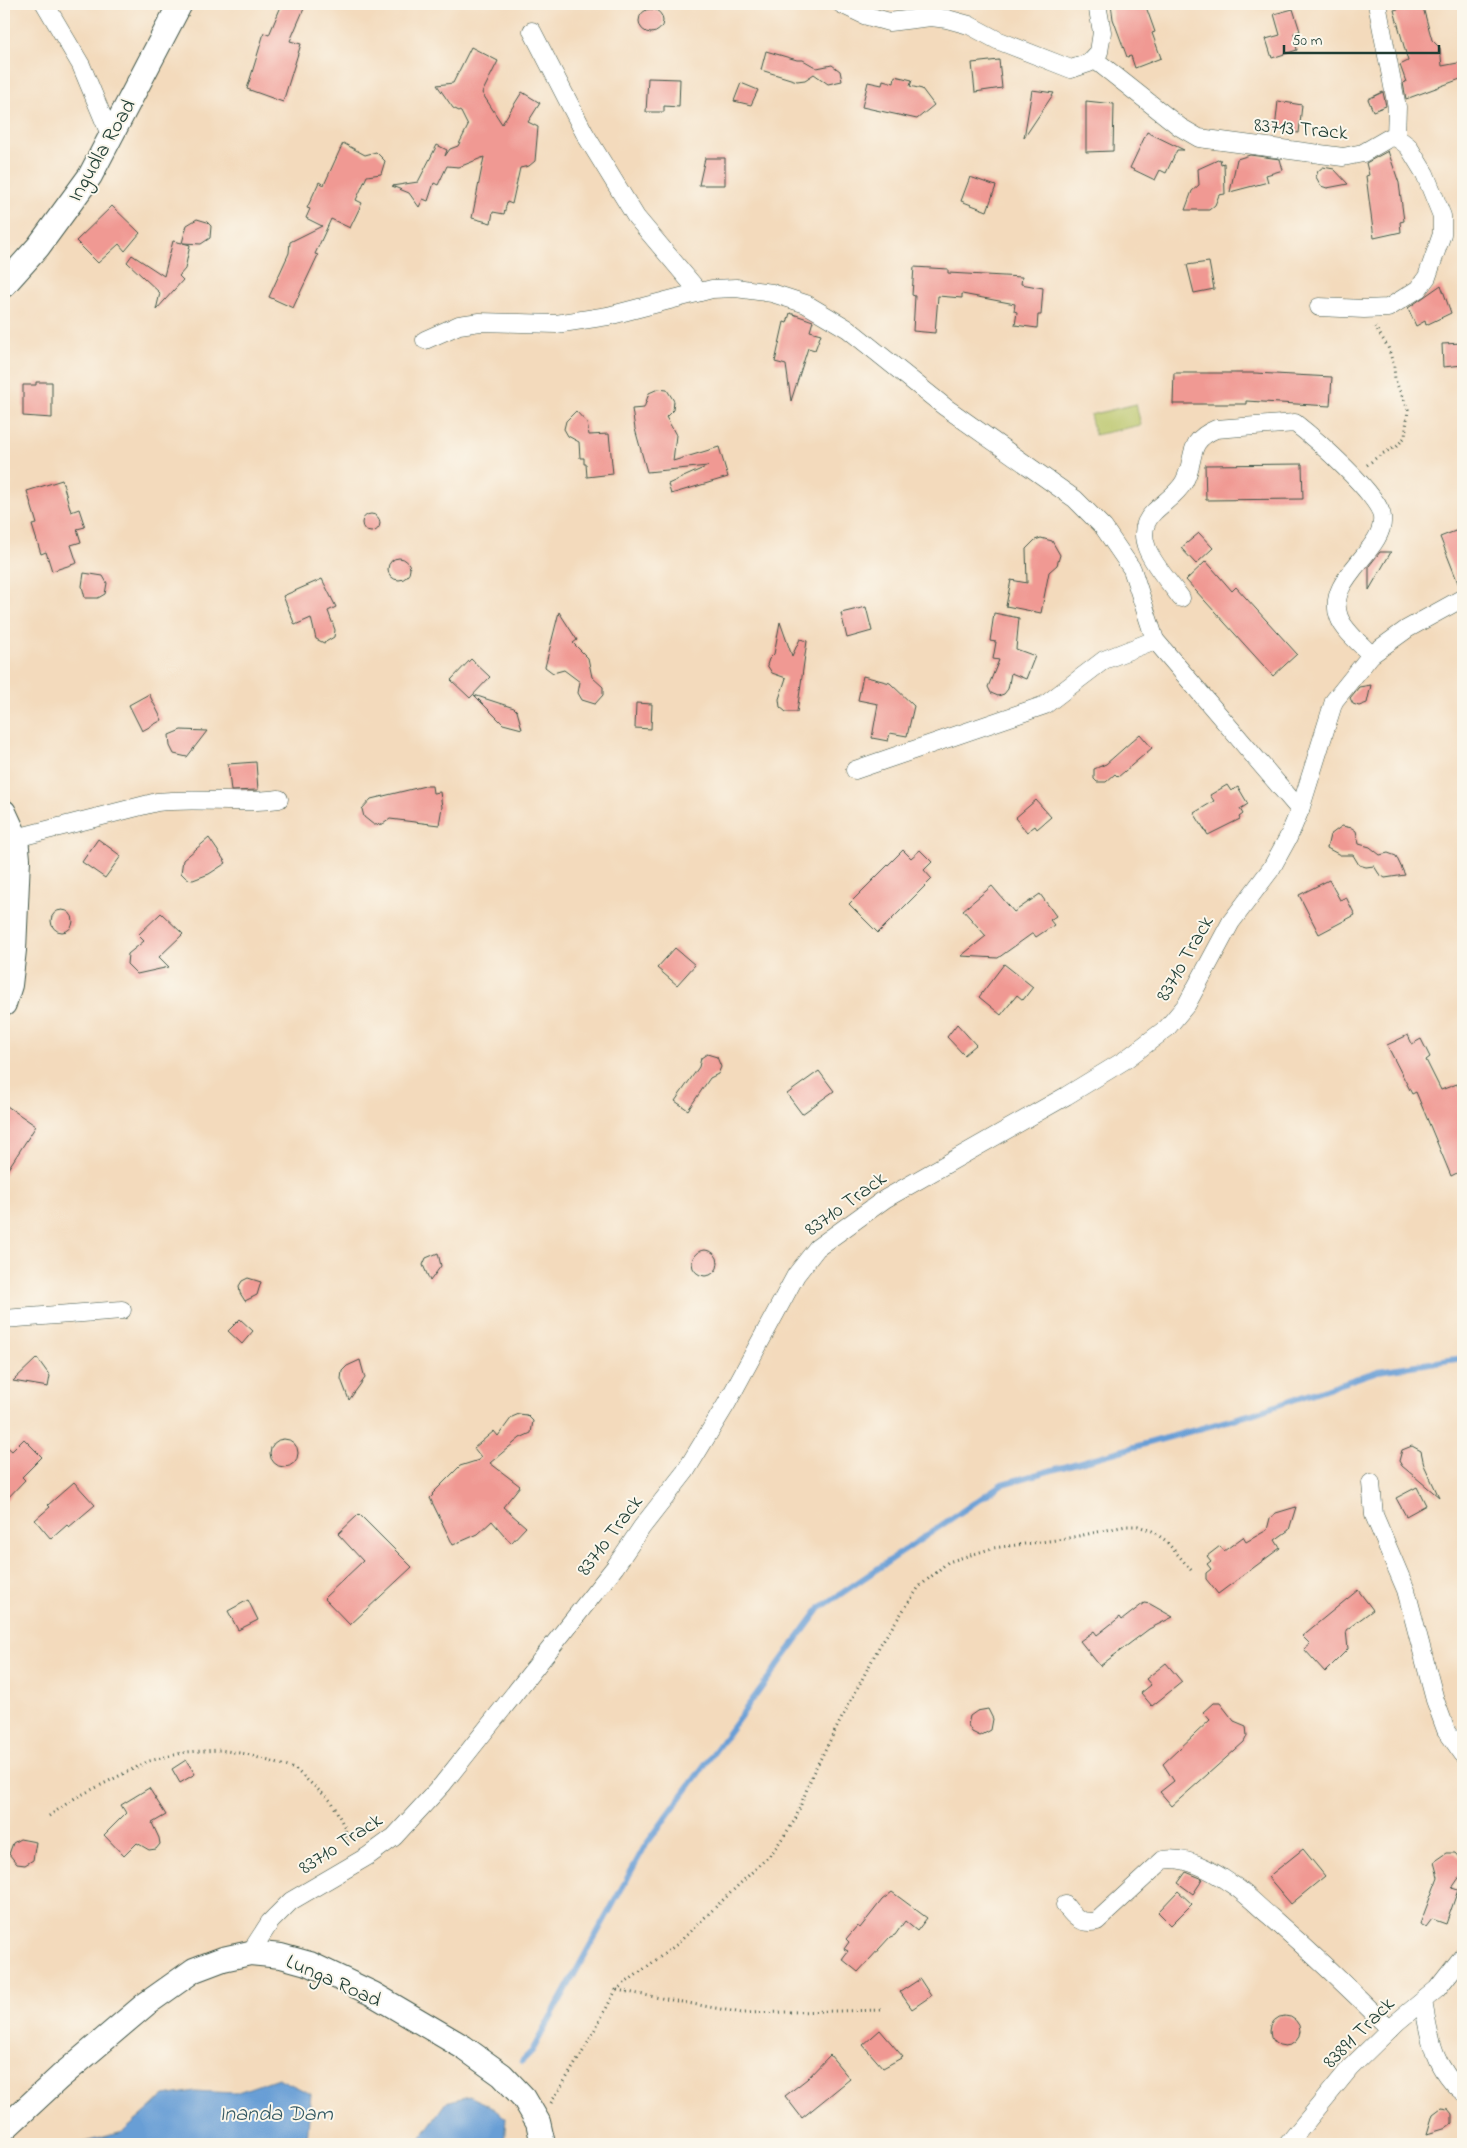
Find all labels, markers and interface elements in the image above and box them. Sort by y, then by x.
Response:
scale bar [1284,22,1440,54]
text: 50 m [1292,30,1323,52]
street label: Ingudla Road [61,94,146,209]
street label: 83713 Track [1253,111,1350,149]
street label: 83710 Track [1149,910,1223,1007]
street label: 83710 Track [799,1164,894,1245]
street label: 83710 Track [570,1489,652,1583]
street label: 83710 Track [293,1806,390,1883]
street label: Lunga Road [280,1947,386,2018]
street label: 83891 Track [1317,1990,1403,2076]
water label: Inanda Dam [219,2099,334,2131]

